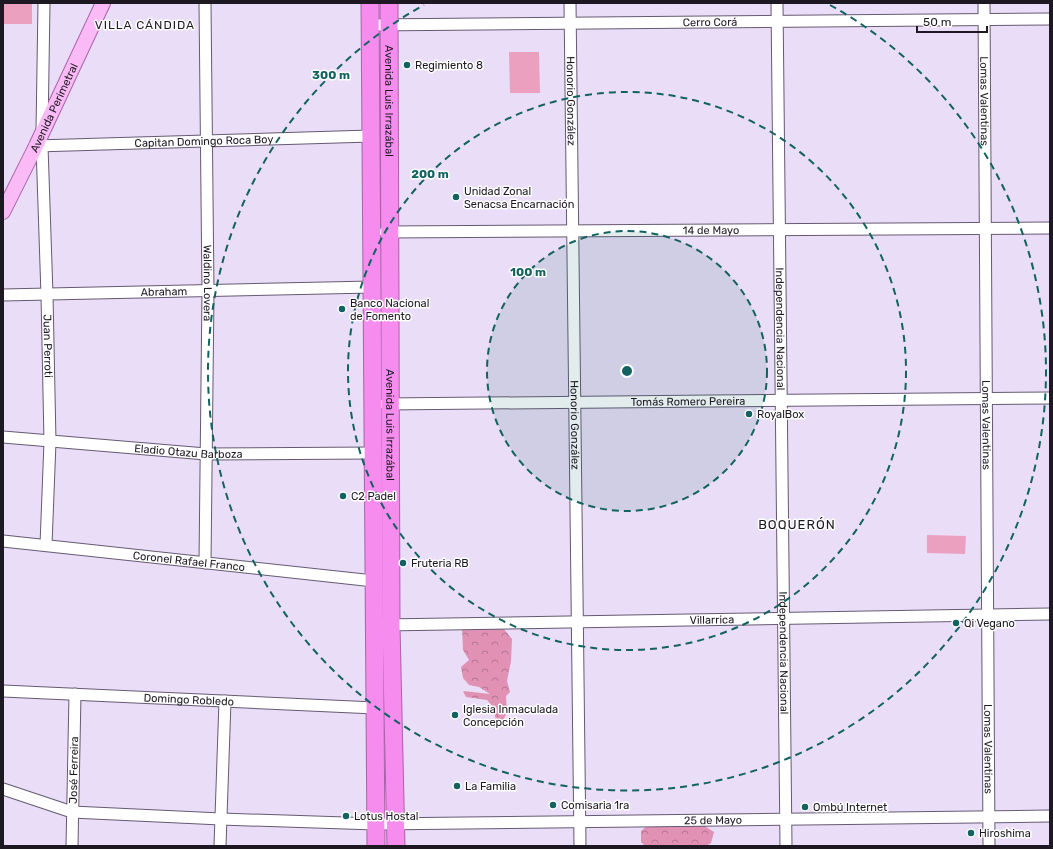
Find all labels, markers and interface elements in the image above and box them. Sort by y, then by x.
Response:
scale bar [917,8,987,34]
text: 50 m [923,15,951,29]
street label: Cerro Corá [683,16,737,29]
district label: VILLA CÁNDIDA [95,18,195,32]
street label: Avenida Luis Irrazábal [382,45,395,157]
street label: Honorio González [564,56,578,146]
street label: Lomas Valentinas [977,56,991,146]
place label: Regimiento 8 [415,59,483,72]
marker: Regimiento 8 [402,60,412,70]
street label: Avenida Perimetral [28,61,81,155]
text: 300 m [312,68,350,82]
street label: Capitan Domingo Roca Boy [134,133,274,150]
text: 200 m [411,167,449,181]
place label: Unidad Zonal Senacsa Encarnación [464,185,574,211]
marker: Unidad Zonal Senacsa Encarnación [451,192,461,202]
street label: 14 de Mayo [683,224,739,237]
street label: Waldino Lovera [201,245,214,321]
text: 100 m [510,265,546,279]
street label: Independencia Nacional [773,267,787,391]
street label: Abraham [141,285,188,299]
place label: Banco Nacional de Fomento [350,297,429,323]
marker: Banco Nacional de Fomento [337,304,347,314]
street label: Juan Perroti [40,314,55,378]
centre of rings [620,364,634,378]
street label: Avenida Luis Irrazábal [383,369,397,481]
street label: Honorio González [567,380,582,470]
street label: Lomas Valentinas [979,380,993,470]
street label: Tomás Romero Pereira [631,395,745,409]
place label: RoyalBox [757,408,804,421]
marker: RoyalBox [744,409,754,419]
street label: Eladio Otazu Barboza [134,442,243,461]
place label: C2 Padel [351,490,396,503]
marker: C2 Padel [338,491,348,501]
district label: BOQUERÓN [758,517,836,532]
street label: Coronel Rafael Franco [132,549,246,574]
place label: Fruteria RB [411,557,469,570]
marker: Fruteria RB [398,558,408,568]
street label: Independencia Nacional [776,591,791,715]
street label: Villarrica [690,613,734,627]
place label: Qi Vegano [964,617,1015,630]
marker: Qi Vegano [951,618,961,628]
street label: Domingo Robledo [143,691,234,709]
place label: Iglesia Inmaculada Concepción [463,703,558,729]
street label: Lomas Valentinas [981,704,995,794]
marker: Iglesia Inmaculada Concepción [450,710,460,720]
street label: José Ferreira [67,736,81,804]
place label: La Familia [465,780,516,793]
marker: La Familia [452,781,462,791]
place label: Comisaria 1ra [561,799,629,812]
marker: Comisaria 1ra [548,800,558,810]
place label: Ombú Internet [813,801,888,814]
marker: Ombú Internet [800,802,810,812]
place label: Lotus Hostal [354,810,418,823]
marker: Lotus Hostal [341,811,351,821]
street label: 25 de Mayo [684,814,742,827]
place label: Hiroshima [979,827,1031,840]
marker: Hiroshima [966,828,976,838]

